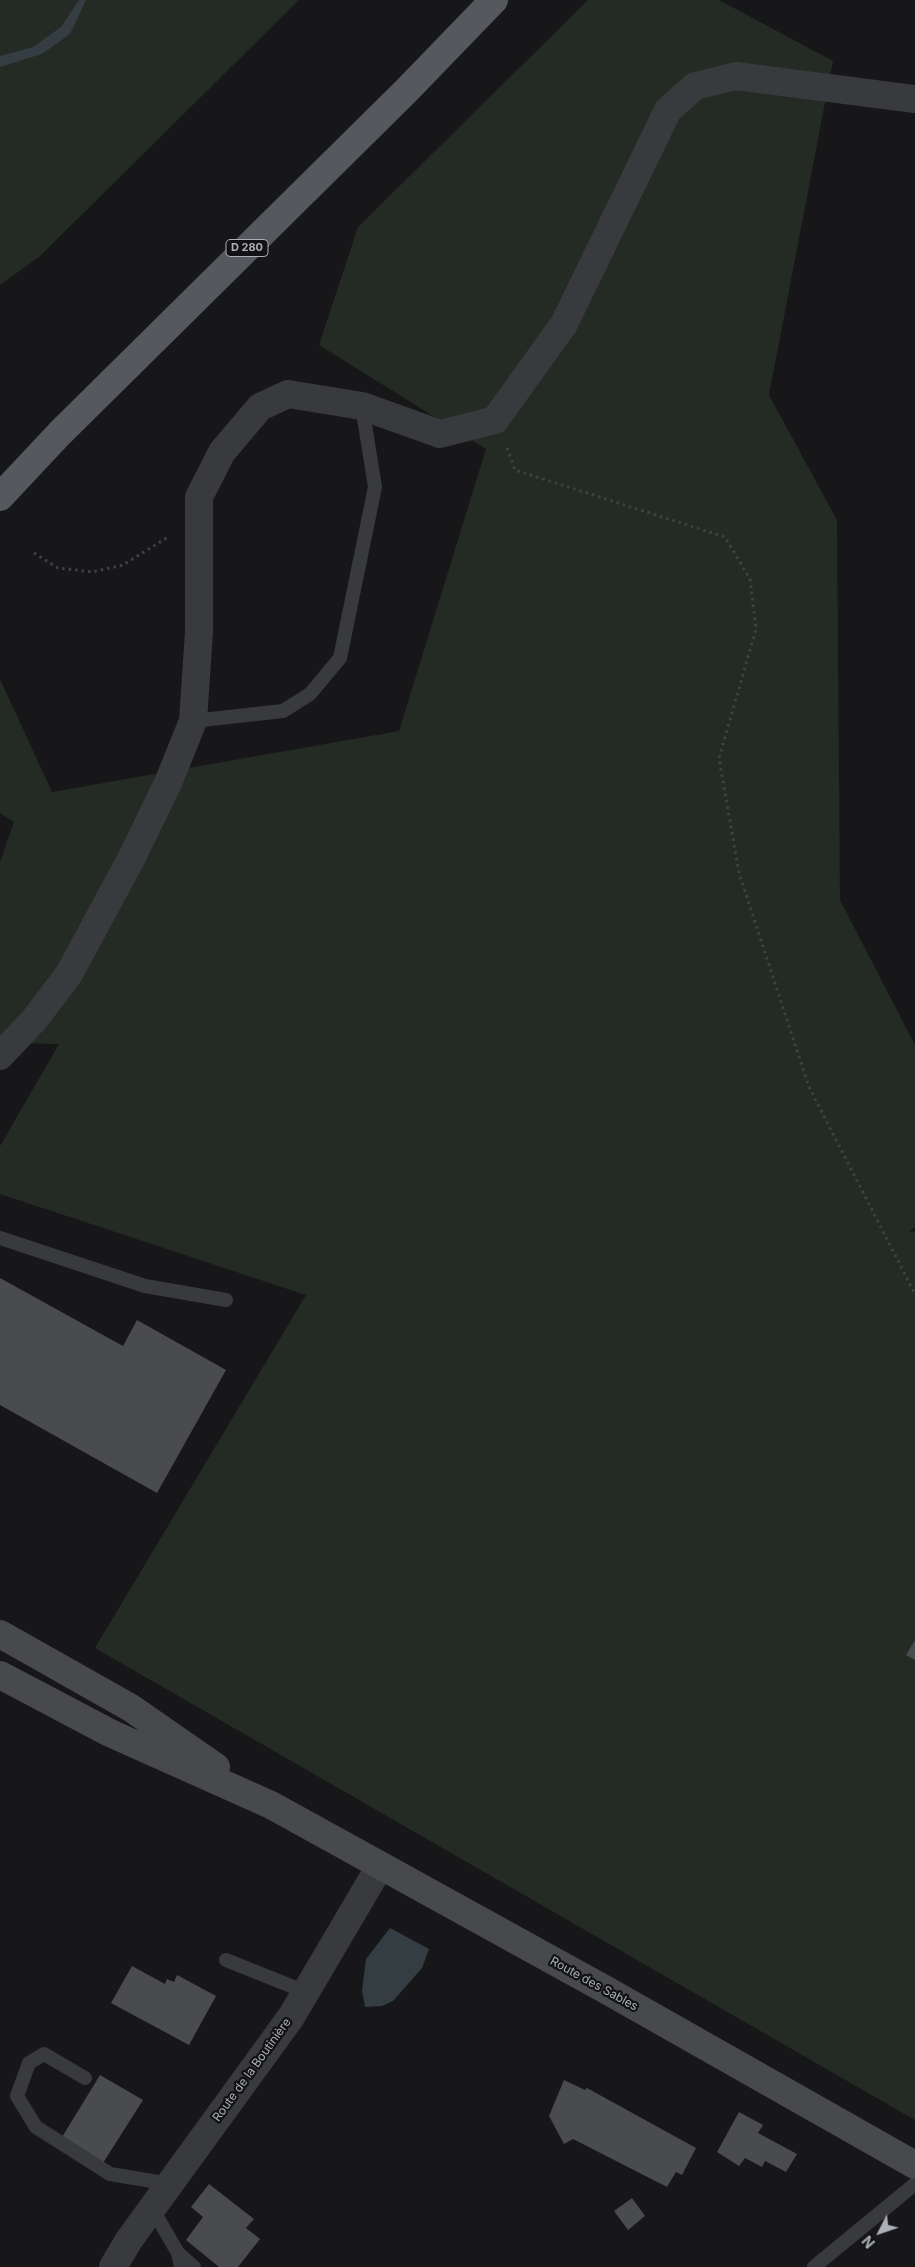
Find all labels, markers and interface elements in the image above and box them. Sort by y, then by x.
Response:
road number: D 280 [226,240,268,256]
street label: Route des Sables [548,1954,640,2014]
street label: Route de la Boutinière [210,2016,294,2124]
north arrow [855,2207,905,2257]
text: N [858,2233,878,2252]

